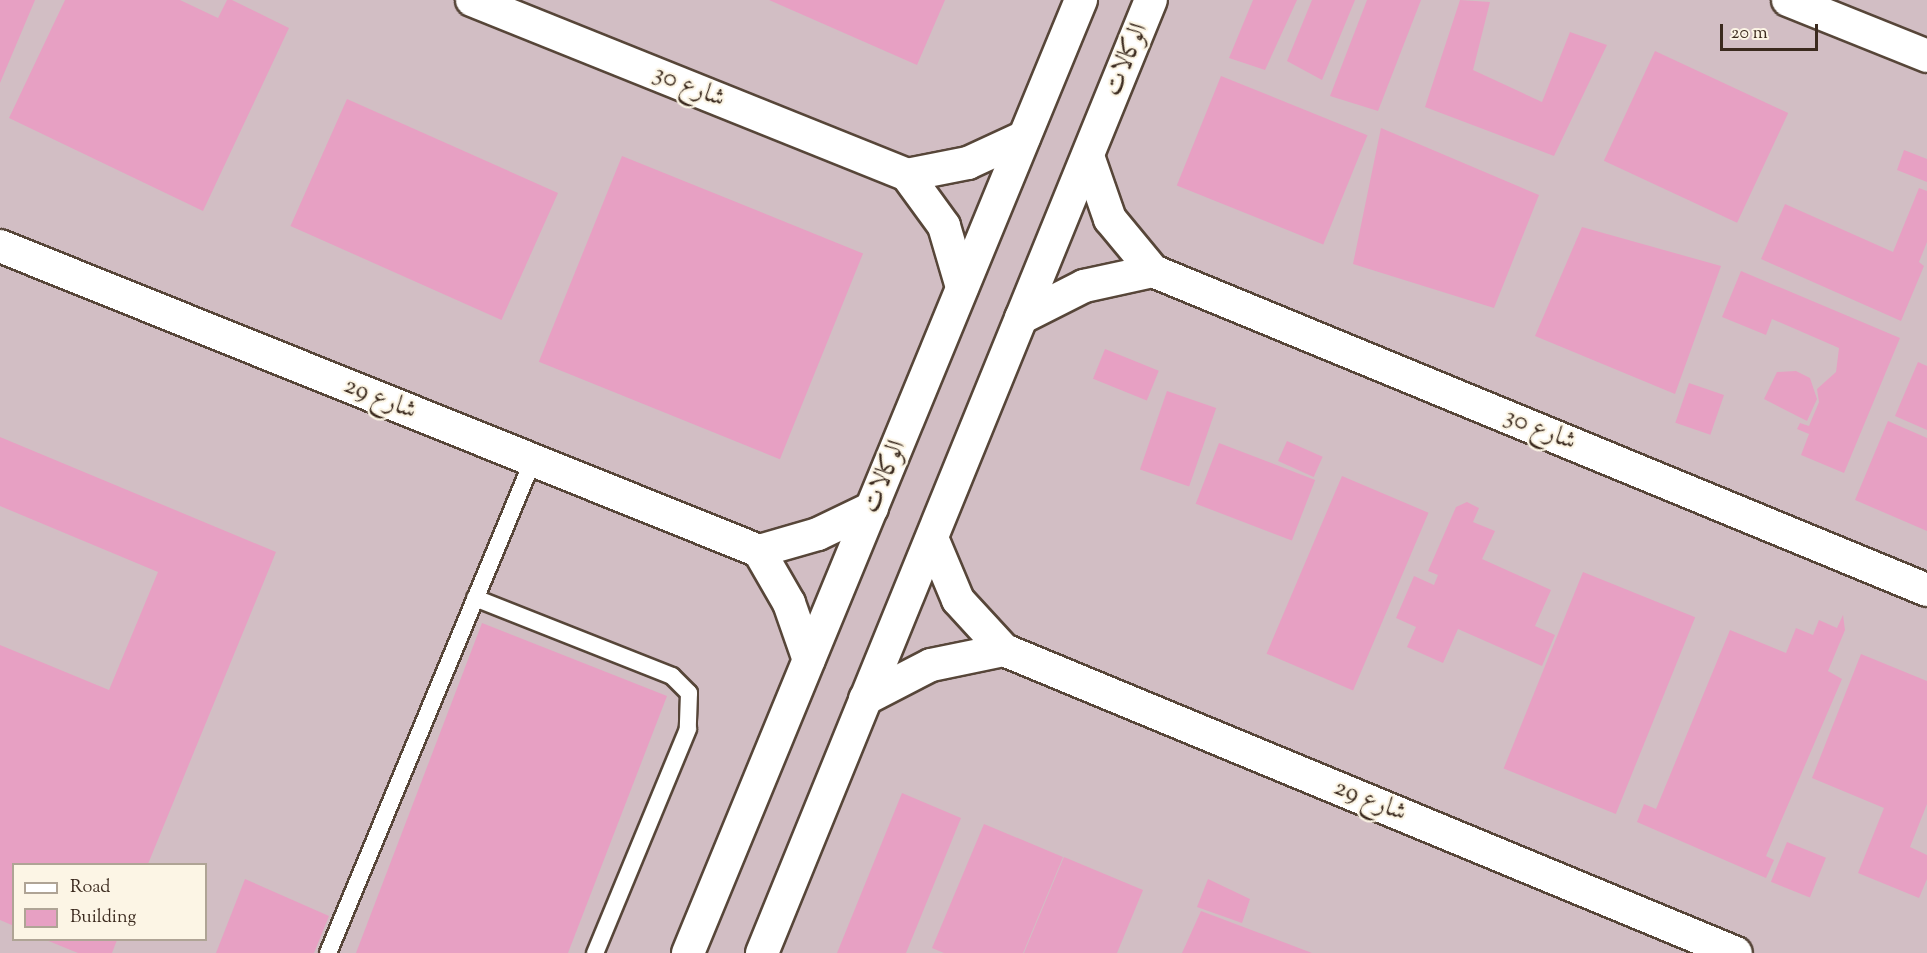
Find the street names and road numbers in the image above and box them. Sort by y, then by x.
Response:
street label: الوكالات [1098,19,1156,101]
street label: شارع 30 [649,59,729,115]
street label: شارع 29 [339,370,421,428]
street label: شارع 30 [1500,402,1580,458]
street label: الوكالات [856,436,914,518]
street label: شارع 29 [1329,772,1411,830]

